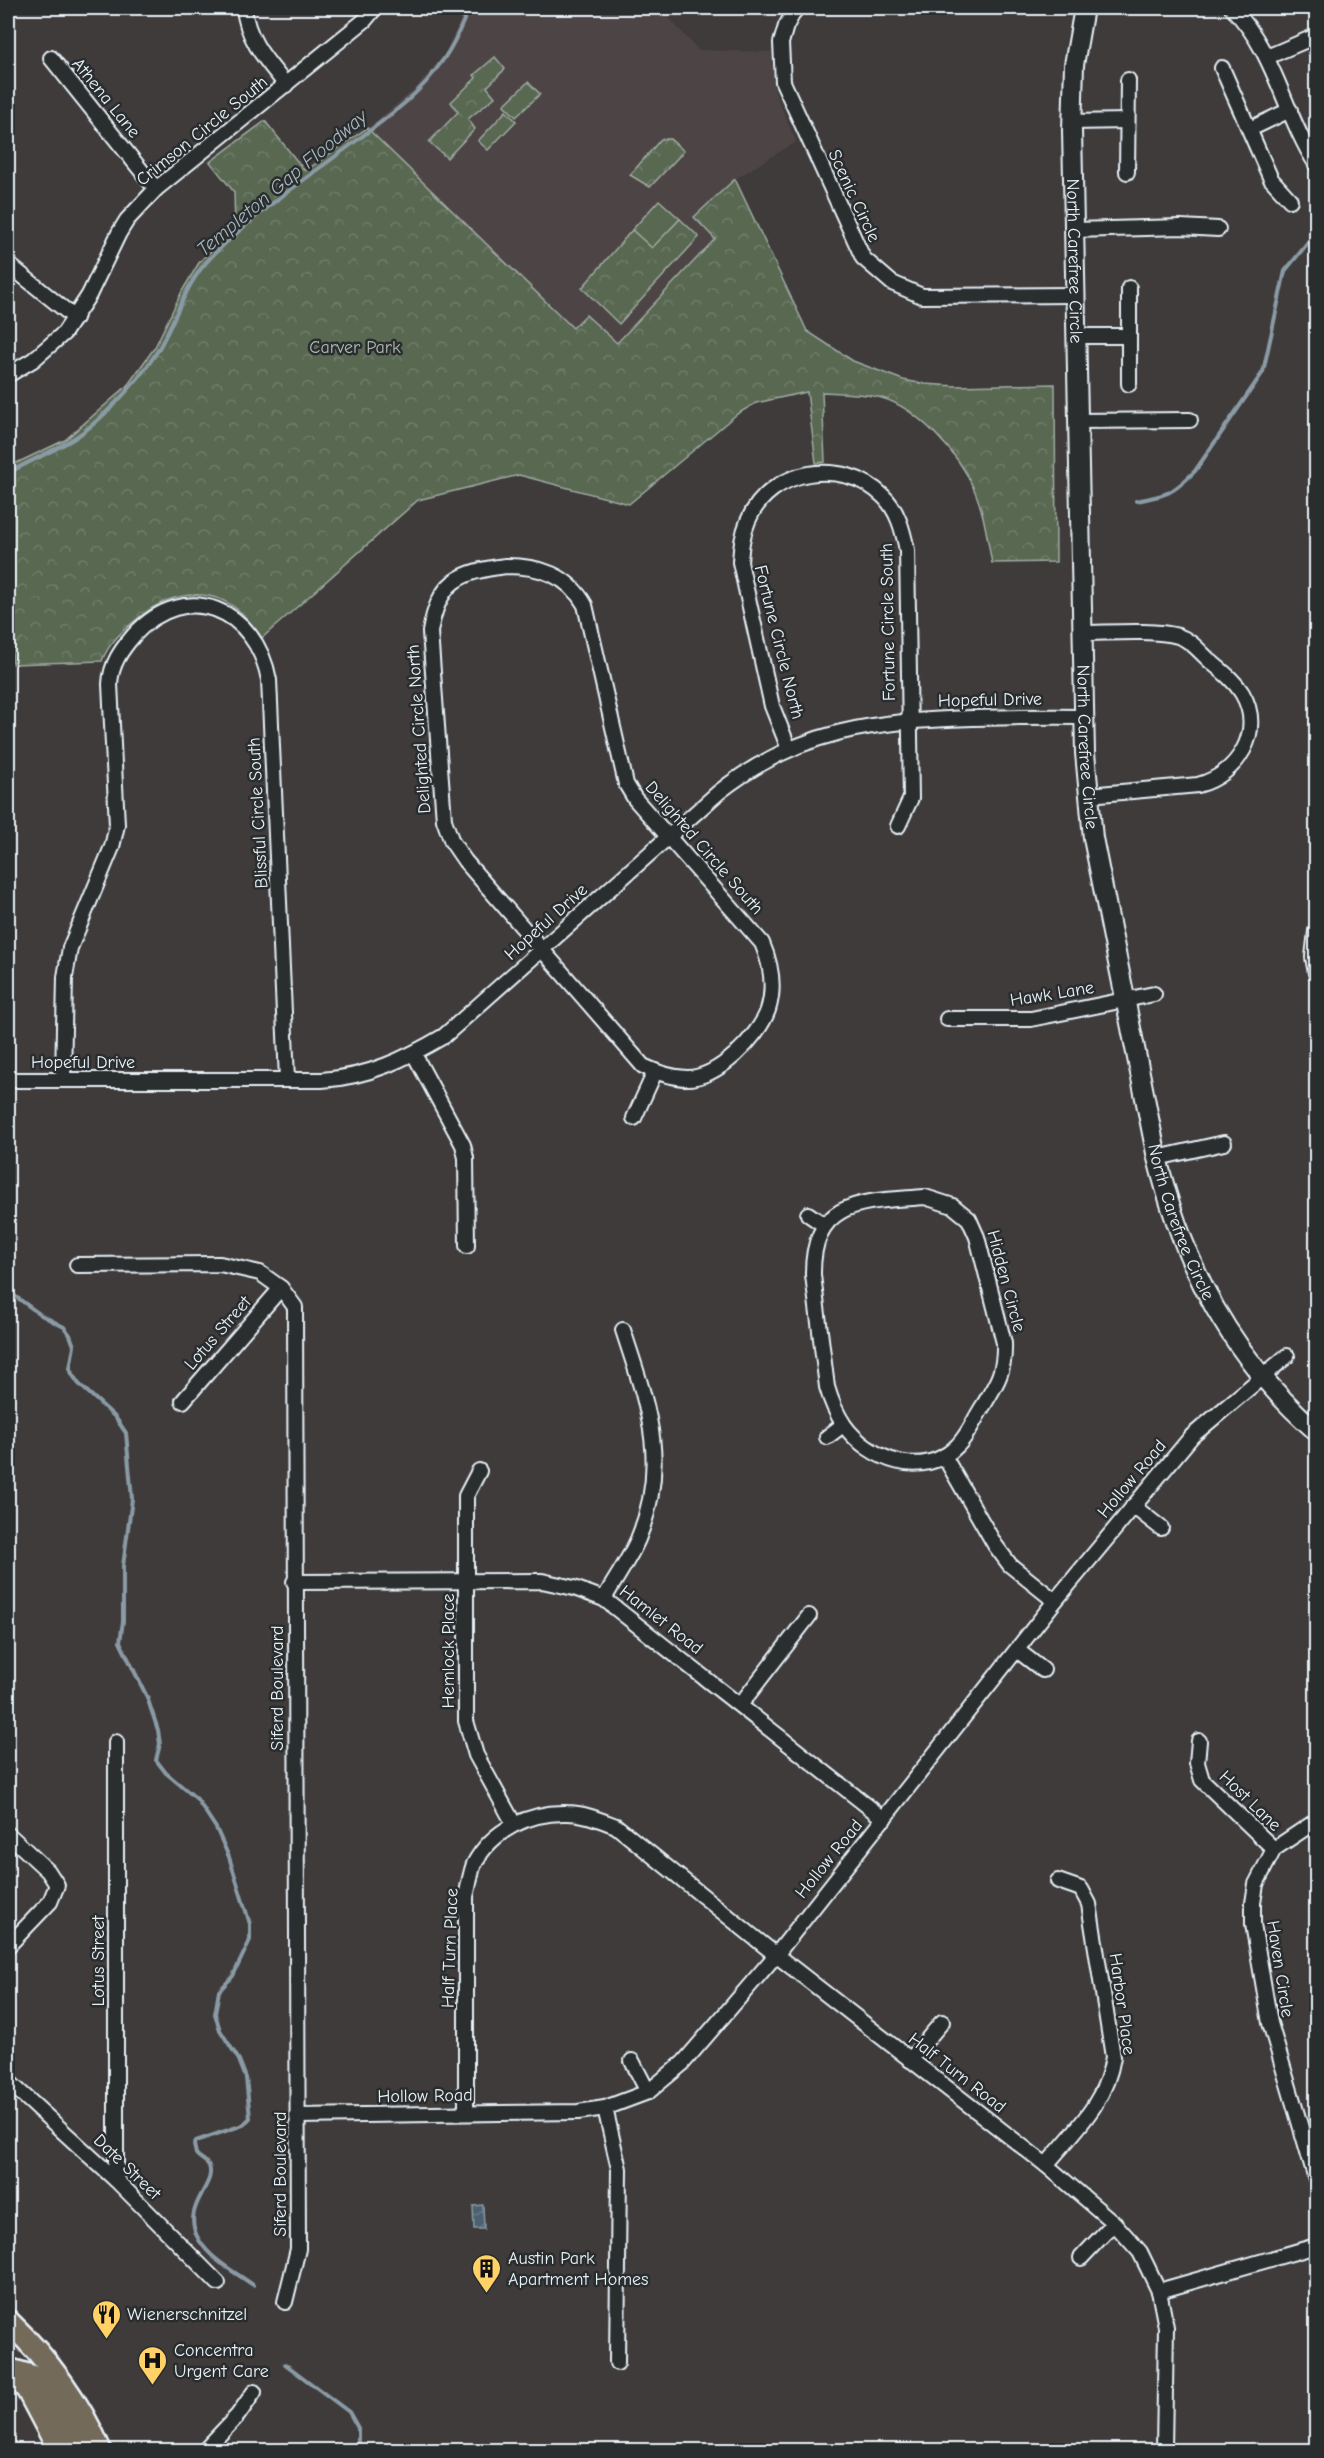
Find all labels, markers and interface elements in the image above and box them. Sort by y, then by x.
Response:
street label: Athena Lane [67,54,145,142]
street label: Crimson Circle South [132,72,272,190]
water label: Templeton Gap Floodway [192,104,373,261]
street label: Scenic Circle [823,146,885,246]
street label: North Carefree Circle [1063,178,1087,344]
park label: Carver Park [309,337,401,358]
street label: Fortune Circle South [876,543,900,701]
street label: Fortune Circle North [750,563,808,721]
street label: Delighted Circle North [403,644,435,814]
street label: North Carefree Circle [1073,664,1103,830]
street label: Hopeful Drive [938,689,1042,711]
street label: Blissful Circle South [244,737,272,889]
street label: Delighted Circle South [640,777,768,919]
street label: Hopeful Drive [500,879,592,965]
street label: Hawk Lane [1009,977,1095,1011]
street label: Hopeful Drive [31,1052,135,1073]
street label: North Carefree Circle [1144,1142,1219,1304]
street label: Hidden Circle [982,1228,1030,1334]
street label: Lotus Street [180,1291,256,1374]
street label: Hollow Road [1093,1436,1171,1522]
street label: Hamlet Road [615,1581,707,1659]
street label: Hemlock Place [438,1594,459,1708]
street label: Siferd Boulevard [267,1625,288,1751]
street label: Host Lane [1215,1766,1285,1836]
street label: Hollow Road [791,1815,867,1903]
street label: Half Turn Place [437,1888,463,2008]
street label: Lotus Street [88,1915,109,2006]
street label: Haven Circle [1262,1919,1298,2019]
street label: Harbor Place [1104,1952,1140,2056]
street label: Half Turn Road [904,2028,1010,2118]
street label: Hollow Road [377,2085,473,2107]
street label: Siferd Boulevard [270,2111,291,2237]
street label: Date Street [89,2130,166,2205]
place label: Austin Park Apartment Homes [508,2248,649,2290]
building icon: Austin Park Apartment Homes [471,2252,503,2294]
restaurant icon: Wienerschnitzel [90,2298,122,2340]
place label: Wienerschnitzel [127,2304,247,2325]
place label: Concentra Urgent Care [174,2340,269,2382]
hospital icon: Concentra Urgent Care [137,2344,169,2386]

